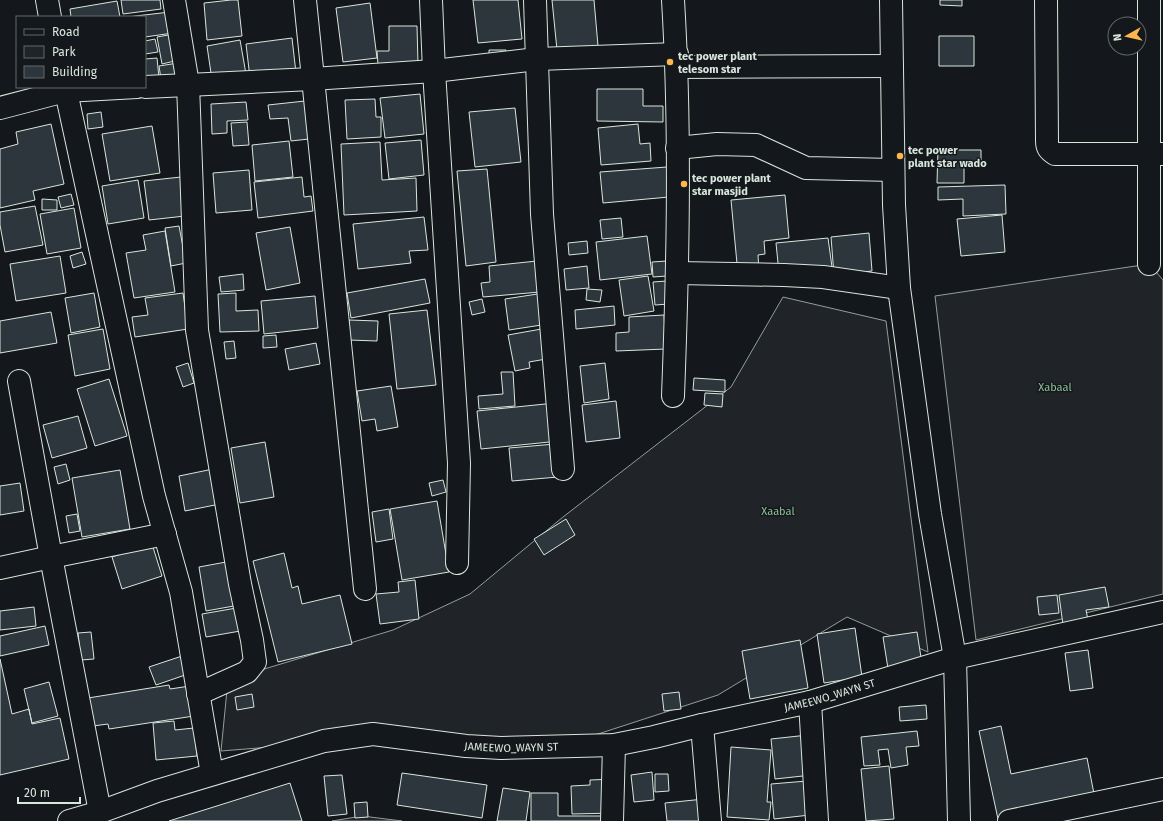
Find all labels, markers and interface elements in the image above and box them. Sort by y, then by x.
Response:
legend [16,16,146,88]
north arrow [1107,16,1147,56]
text: Road [52,25,80,39]
text: N [1111,33,1125,42]
text: Park [52,45,76,59]
place label: tec power plant telesom star [678,50,757,76]
marker: tec power plant telesom star [665,57,675,67]
text: Building [52,65,98,79]
place label: tec power plant star wado [908,144,987,170]
marker: tec power plant star wado [895,151,905,161]
place label: tec power plant star masjid [692,172,771,198]
marker: tec power plant star masjid [679,179,689,189]
park label: Xabaal [1038,381,1072,394]
park label: Xaabal [761,505,795,518]
street label: JAMEEWO_WAYN ST [783,677,877,714]
street label: JAMEEWO_WAYN ST [463,740,559,755]
scale bar [18,779,80,805]
text: 20 m [24,786,50,800]

